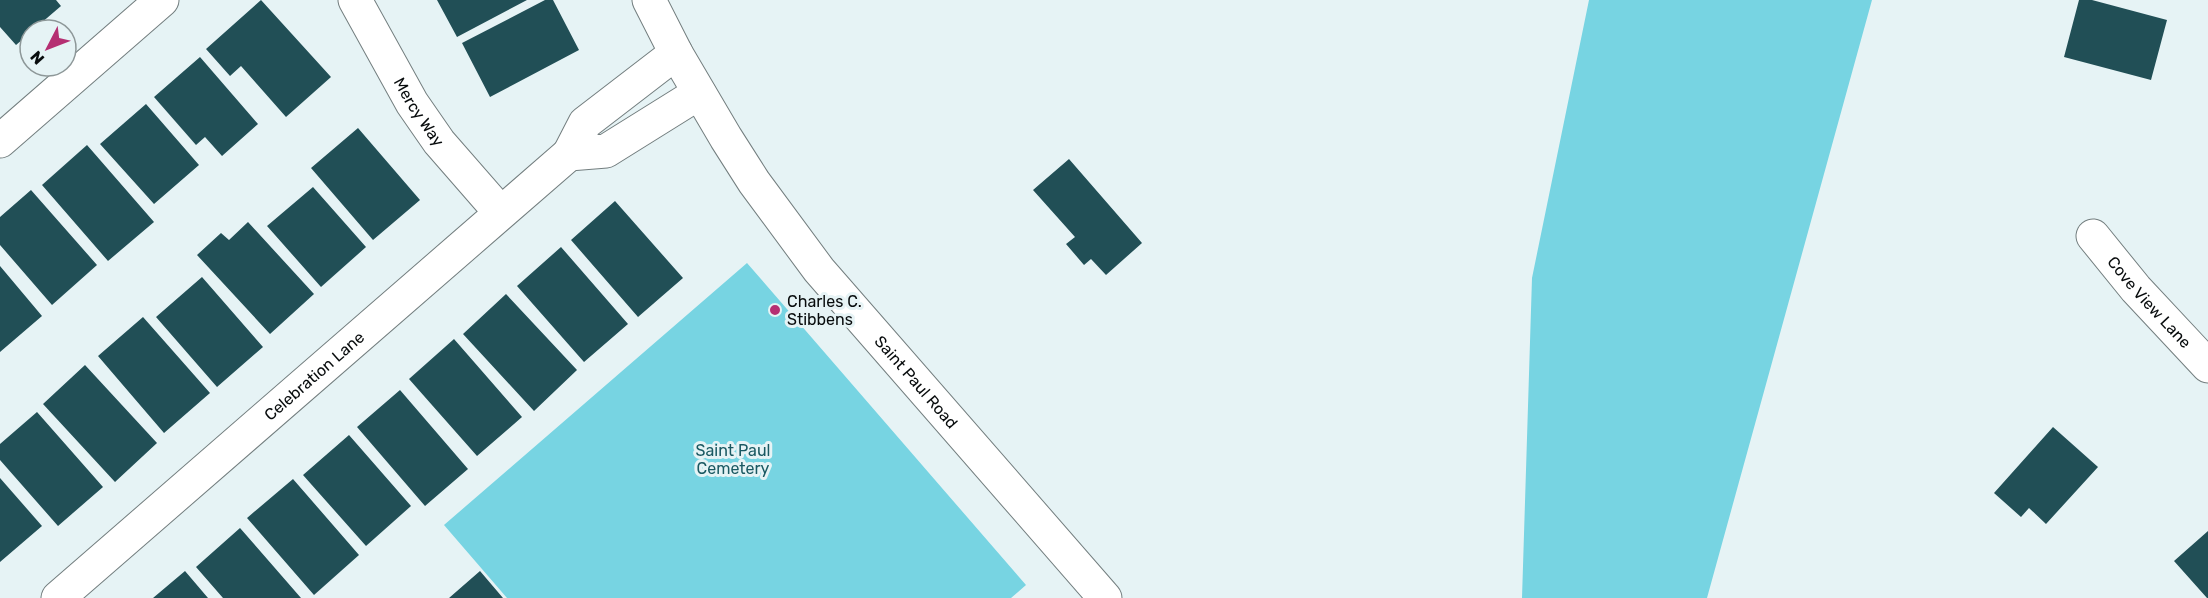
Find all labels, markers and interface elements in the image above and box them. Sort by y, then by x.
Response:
north arrow [18,18,78,78]
text: N [26,47,48,68]
street label: Mercy Way [390,74,448,150]
street label: Cove View Lane [2103,253,2195,352]
place label: Charles C. Stibbens [787,292,862,329]
marker: Charles C. Stibbens [768,303,782,317]
street label: Celebration Lane [260,327,368,425]
street label: Saint Paul Road [871,332,962,432]
park label: Saint Paul Cemetery [696,441,770,478]

